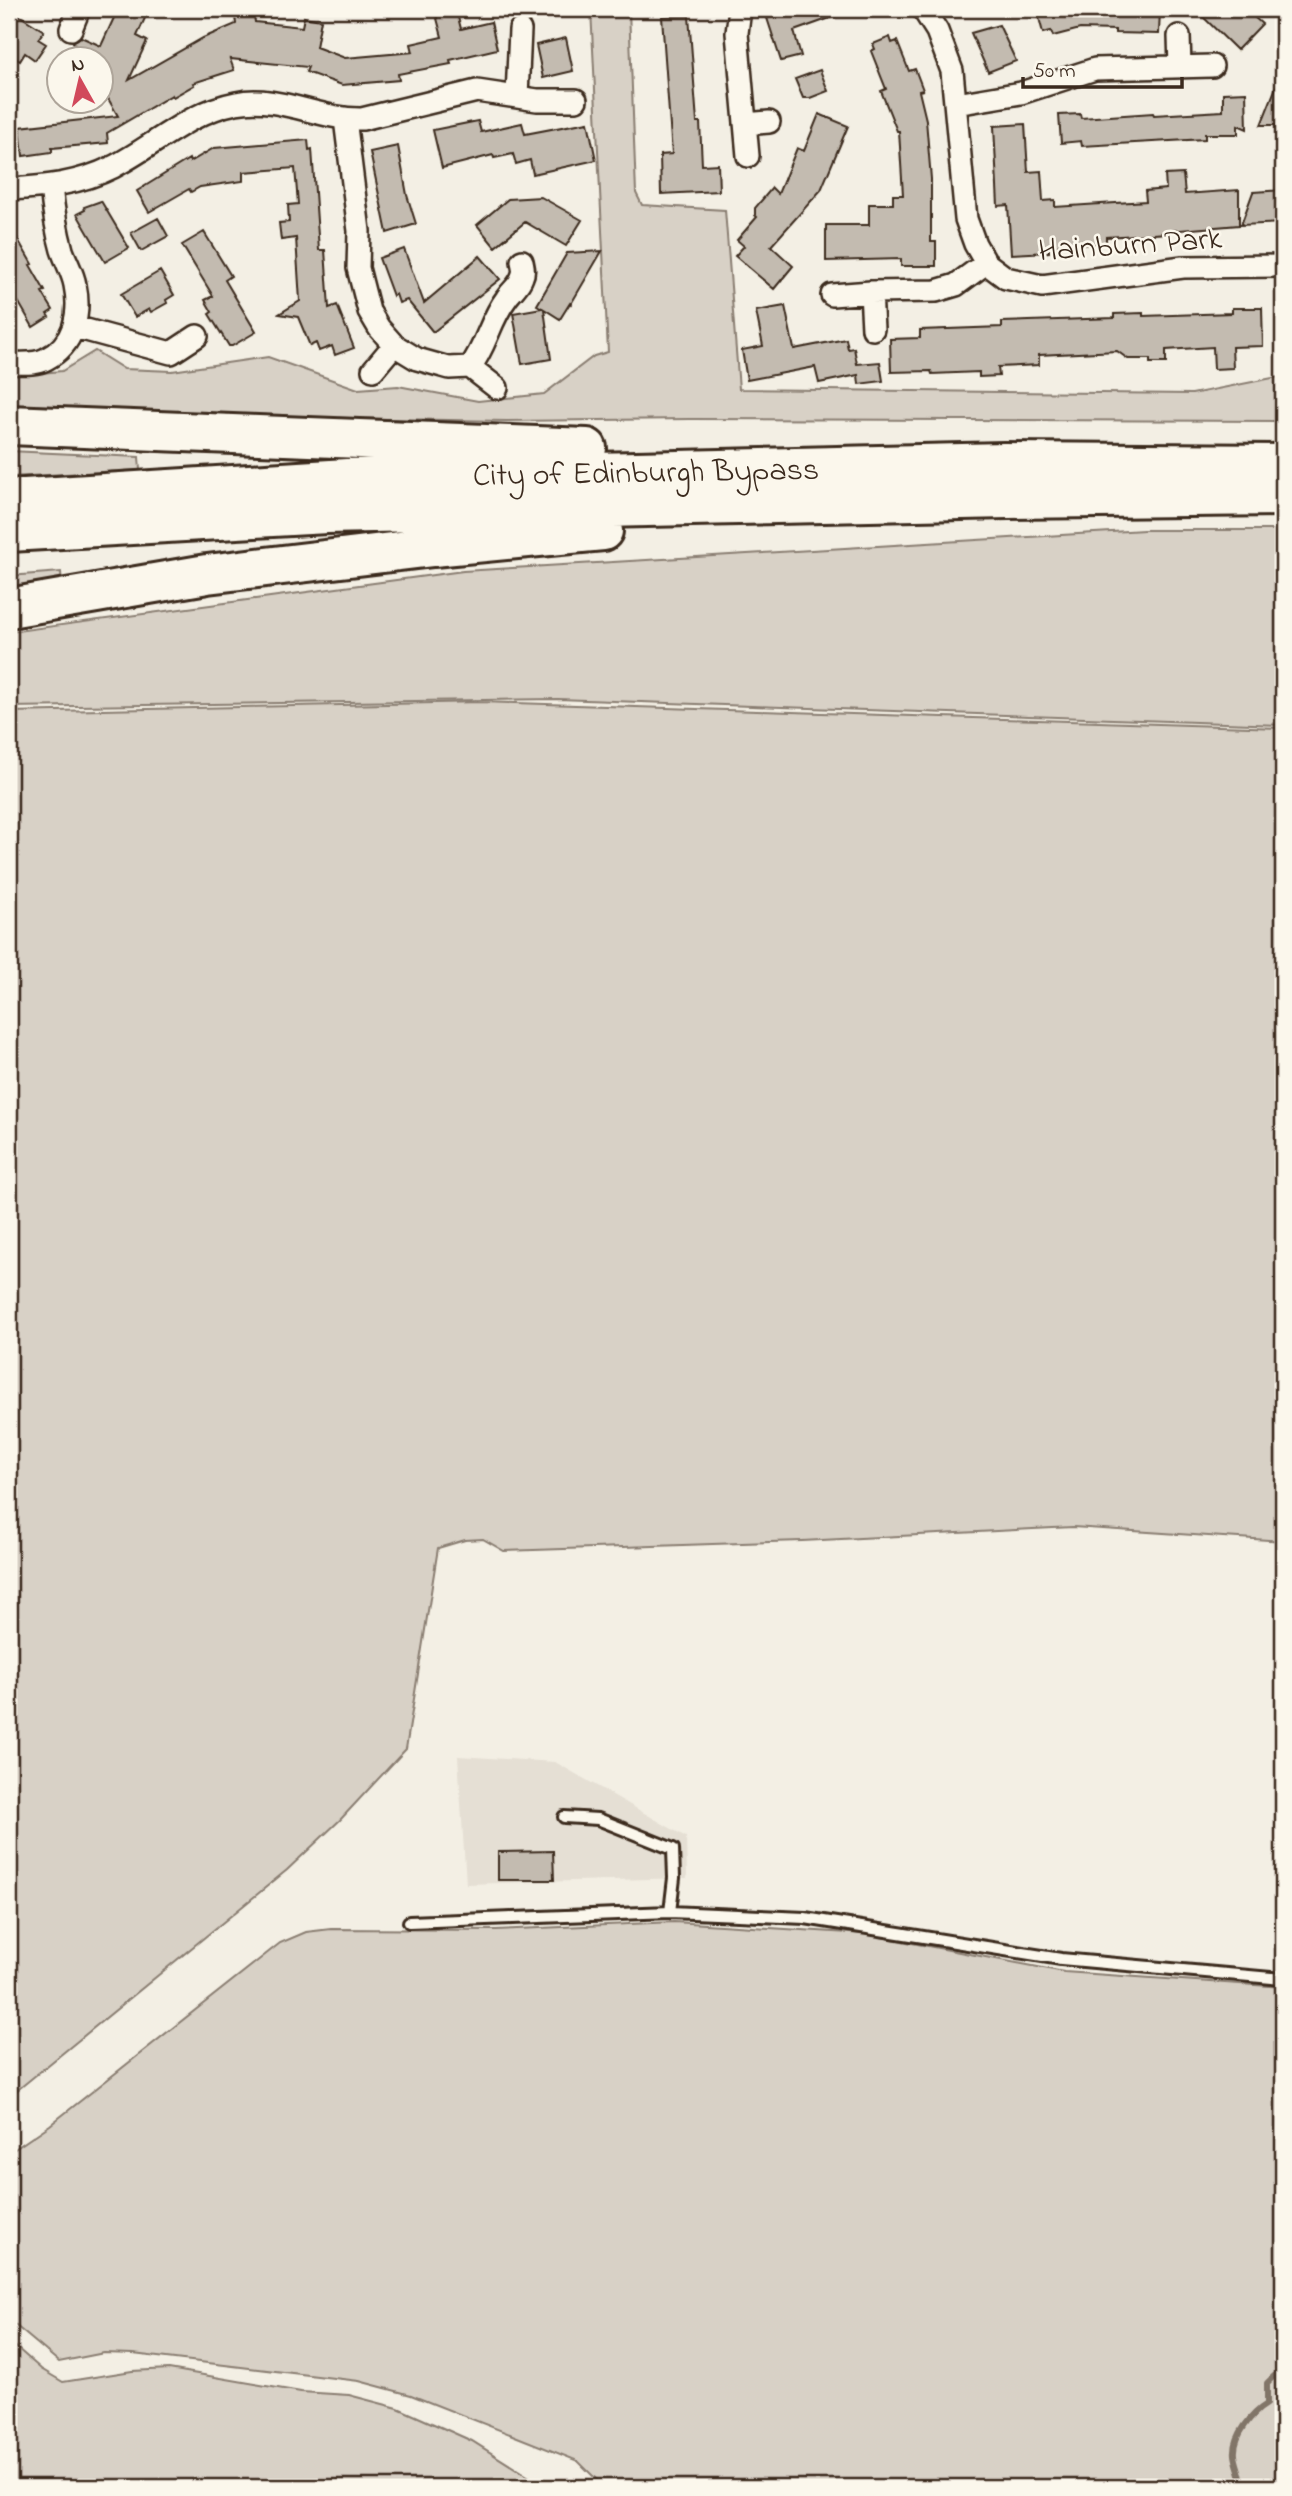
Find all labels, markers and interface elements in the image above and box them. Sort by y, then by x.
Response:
north arrow [46,46,116,116]
scale bar [1023,46,1182,90]
text: N [70,51,86,80]
text: 50 m [1033,57,1076,87]
street label: Hainburn Park [1037,217,1225,276]
street label: City of Edinburgh Bypass [473,448,820,501]

